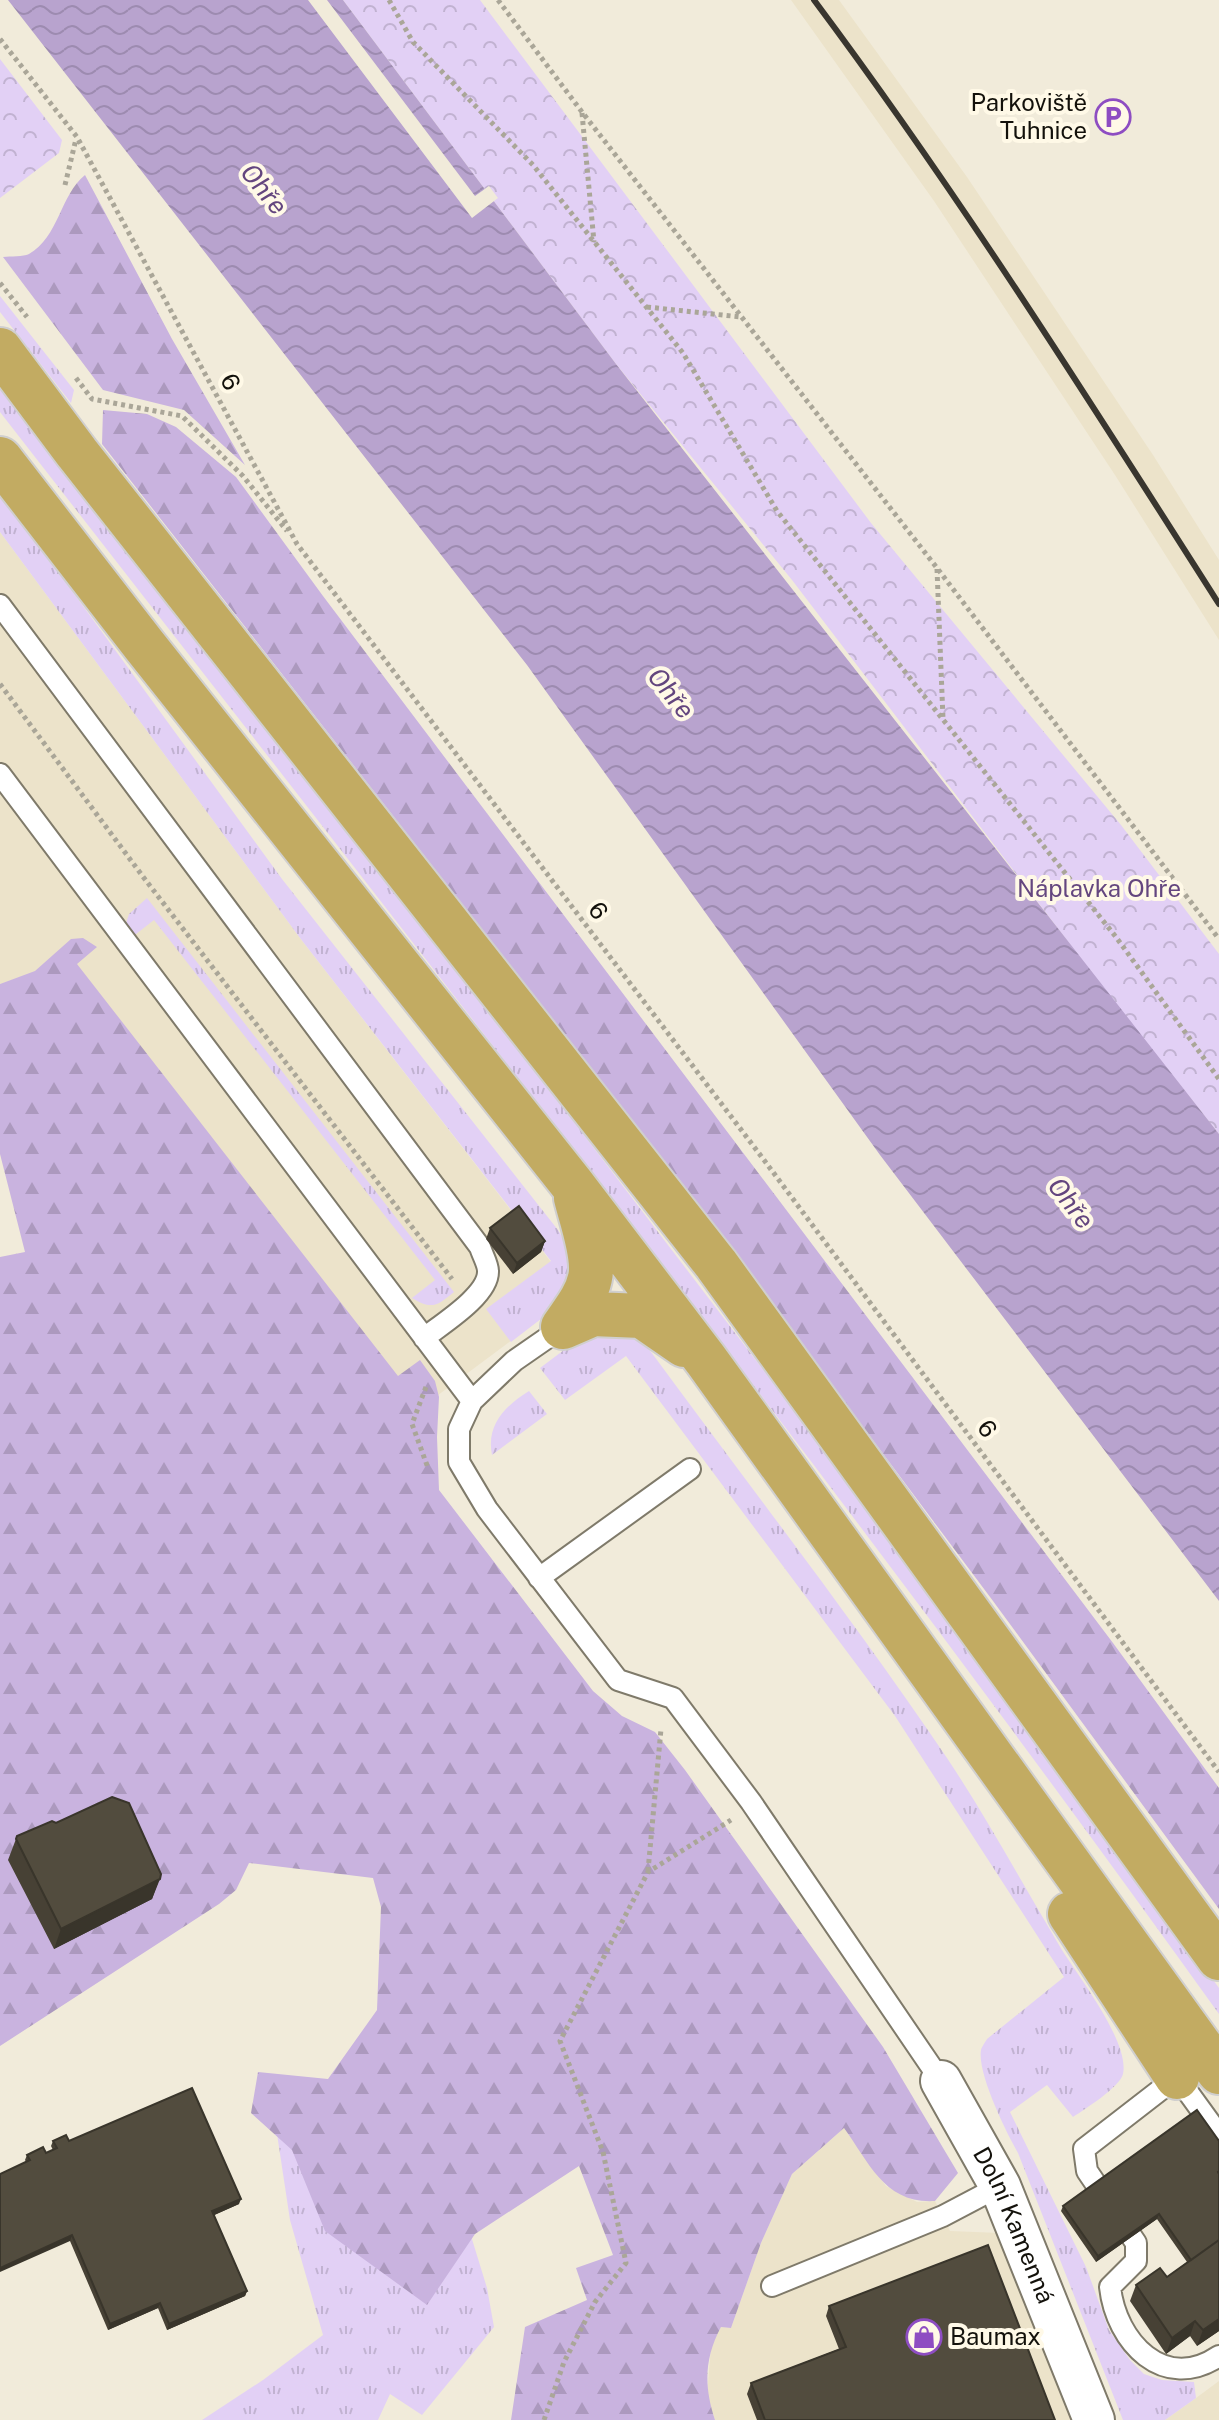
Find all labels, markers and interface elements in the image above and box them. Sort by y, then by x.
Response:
place label: Parkoviště Tuhnice [971,88,1087,144]
parking icon: Parkoviště Tuhnice [1094,98,1132,136]
water label: Ohře [235,157,294,220]
street label: 6 [215,368,247,395]
water label: Ohře [642,661,701,724]
park label: Náplavka Ohře [1017,874,1181,902]
street label: 6 [583,896,614,925]
water label: Ohře [1042,1171,1101,1235]
street label: 6 [972,1414,1003,1443]
street label: Dolní Kamenná [968,2142,1061,2307]
shop icon: Baumax [905,2318,943,2356]
place label: Baumax [950,2322,1041,2350]

